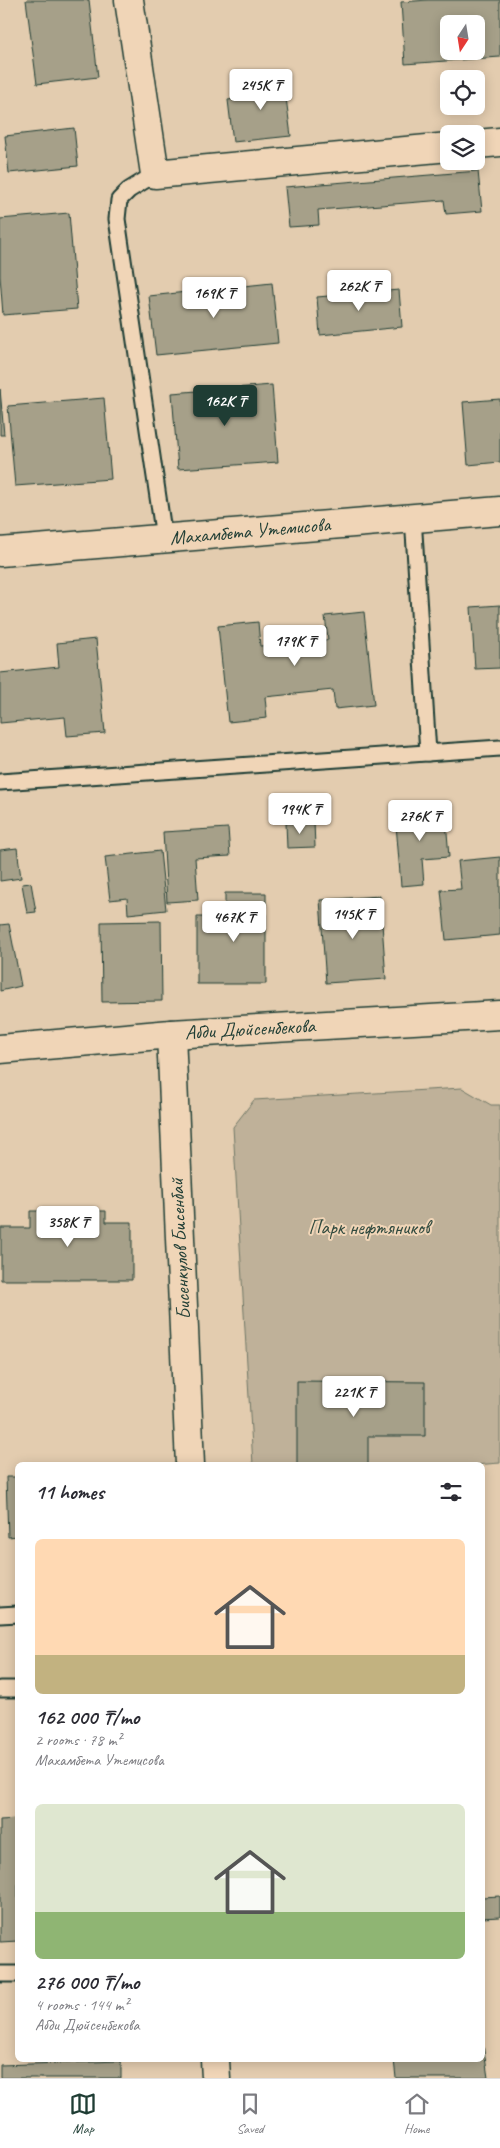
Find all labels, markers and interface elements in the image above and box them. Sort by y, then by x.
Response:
north arrow [440,15,485,60]
map controls [440,15,485,170]
pin: 245K ₸ [220,68,302,111]
button: locate [440,70,485,115]
text: 245K ₸ [240,75,282,95]
button: layers [440,125,485,170]
pin: 262K ₸ [318,270,400,312]
pin: 169K ₸ [173,276,255,319]
text: 262K ₸ [338,276,380,296]
text: 169K ₸ [193,283,235,303]
pin: 162K ₸ [184,384,266,427]
text: 162K ₸ [204,391,246,411]
street label: Махамбета Утемисова [169,511,333,550]
pin: 179K ₸ [254,624,336,667]
text: 179K ₸ [274,631,316,651]
pin: 194K ₸ [259,792,341,835]
text: 194K ₸ [279,799,321,819]
pin: 276K ₸ [379,800,461,842]
text: 276K ₸ [399,806,441,826]
pin: 145K ₸ [312,898,394,940]
pin: 467K ₸ [193,900,275,943]
text: 145K ₸ [332,904,374,924]
text: 467K ₸ [213,907,255,927]
street label: Абди Дюйсенбекова [184,1013,317,1045]
street label: Бисенкулов Бисенбай [164,1176,196,1320]
pin: 358K ₸ [27,1206,109,1248]
text: 358K ₸ [47,1212,89,1232]
park label: Парк нефтяников [308,1215,433,1240]
pin: 221K ₸ [313,1376,395,1418]
text: 221K ₸ [333,1382,375,1402]
icon: filters [437,1478,465,1506]
text: 11 homes [35,1479,104,1505]
icon: home [205,1572,295,1662]
text: 162 000 ₸/mo [35,1704,139,1730]
text: 2 rooms · 78 m² [35,1730,121,1750]
text: Махамбета Утемисова [35,1750,164,1770]
icon: home [205,1837,295,1927]
text: 276 000 ₸/mo [35,1969,139,1995]
text: 4 rooms · 144 m² [35,1995,129,2015]
text: Абди Дюйсенбекова [35,2015,139,2035]
tab: Map [69,2090,97,2137]
tab: Saved [236,2090,264,2137]
tab: Home [403,2090,431,2137]

